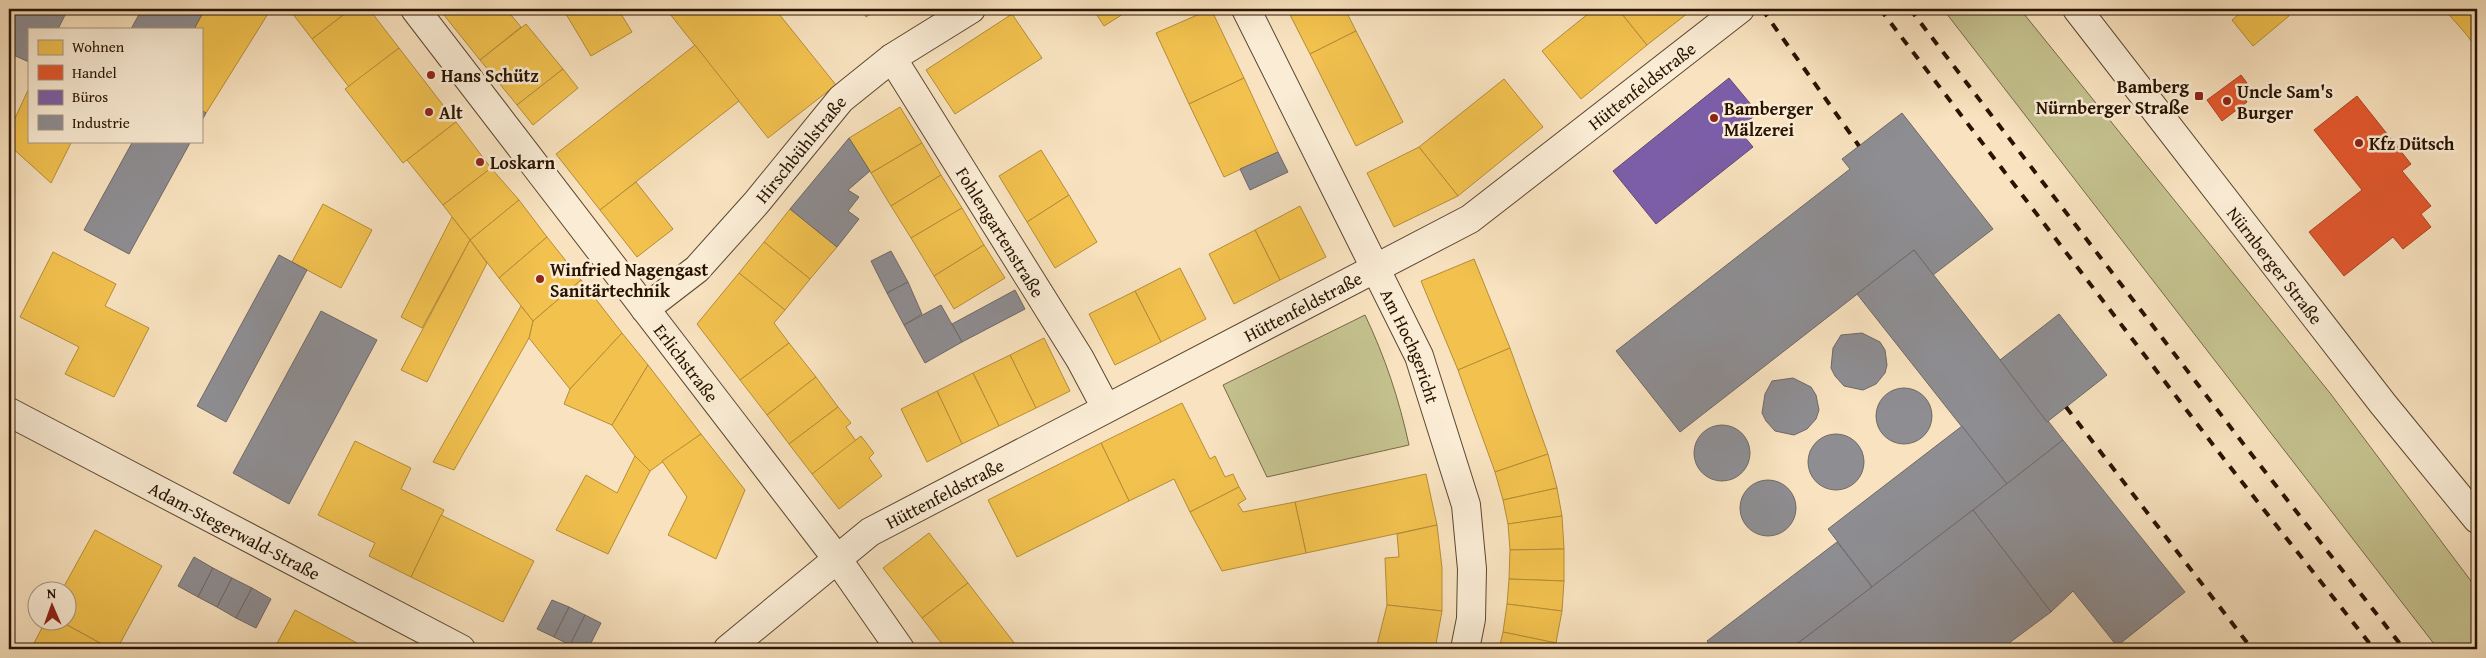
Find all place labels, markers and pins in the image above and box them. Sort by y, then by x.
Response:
place label: Hans Schütz [441,62,539,89]
marker: Hans Schütz [425,69,437,81]
place label: Bamberg Nürnberger Straße [2036,73,2190,121]
place label: Uncle Sam's Burger [2237,78,2333,126]
marker: Bamberg Nürnberger Straße [2193,90,2205,102]
place label: Bamberger Mälzerei [1724,95,1814,143]
marker: Uncle Sam's Burger [2221,95,2233,107]
place label: Alt [439,99,463,126]
marker: Alt [423,106,435,118]
marker: Bamberger Mälzerei [1708,112,1720,124]
place label: Kfz Dütsch [2369,130,2455,157]
marker: Kfz Dütsch [2353,137,2365,149]
place label: Loskarn [490,149,555,176]
marker: Loskarn [474,156,486,168]
place label: Winfried Nagengast Sanitärtechnik [550,256,708,304]
marker: Winfried Nagengast Sanitärtechnik [534,273,546,285]

